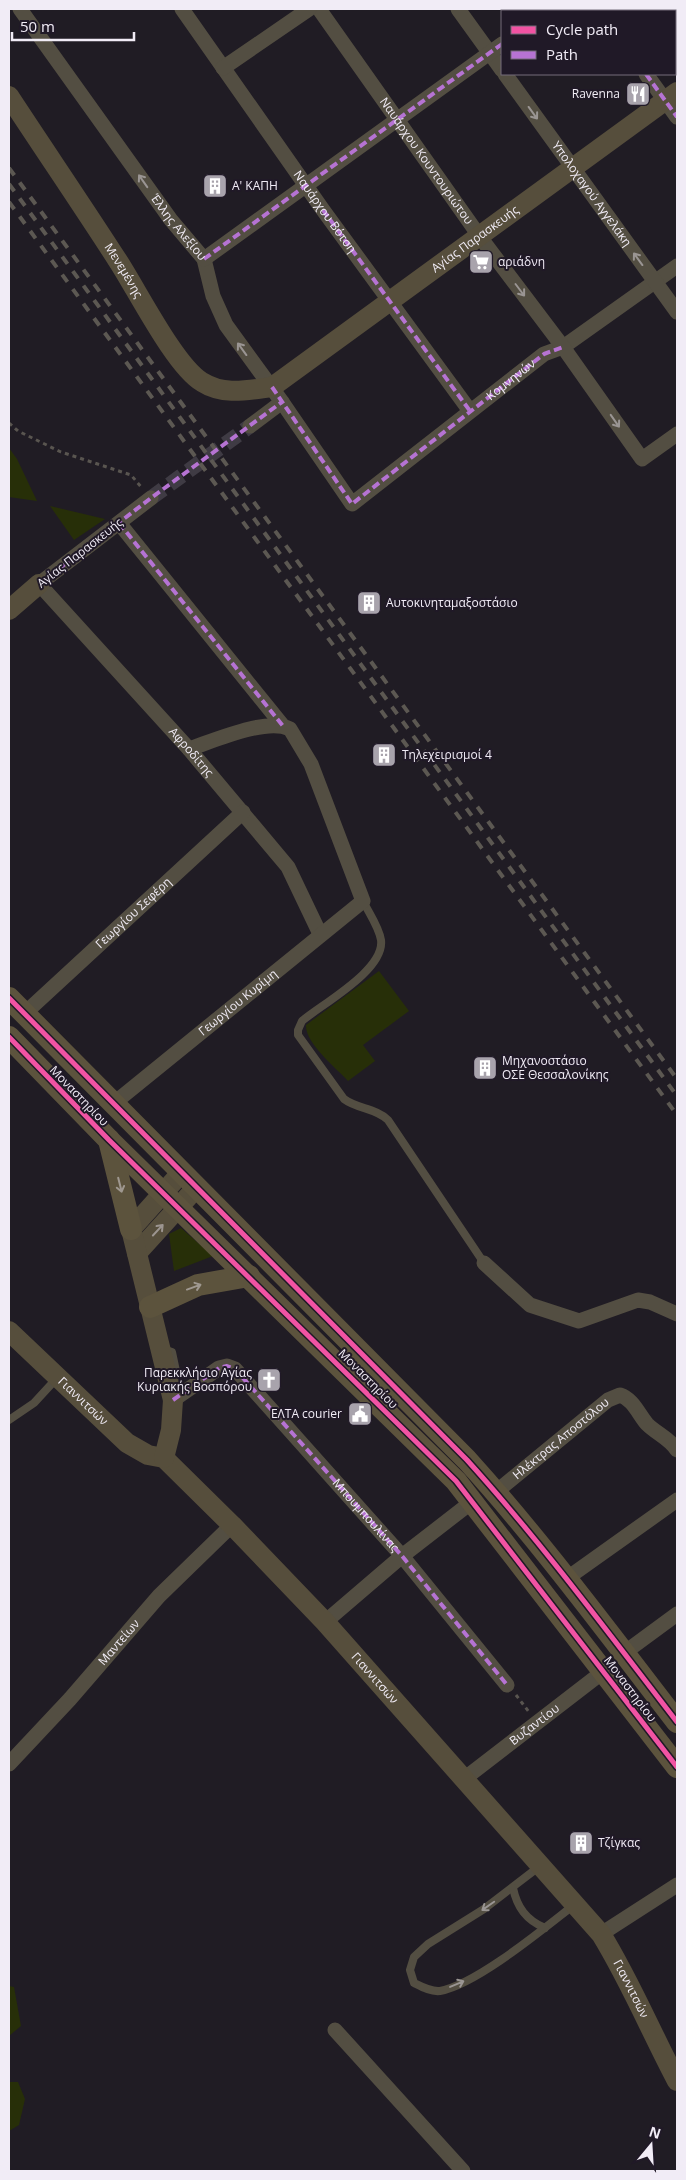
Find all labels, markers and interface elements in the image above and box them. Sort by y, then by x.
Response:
scale bar [12,10,135,42]
legend [501,10,676,75]
text: 50 m [20,16,55,36]
text: Cycle path [546,19,618,39]
text: Path [546,44,578,64]
restaurant icon: Ravenna [625,81,651,107]
place label: Ravenna [572,85,620,102]
street label: Ναυάρχου Κουντουριώτου [376,94,477,228]
one-way arrow [528,106,538,120]
street label: Υπολοχαγού Αγγελάκη [548,138,636,250]
street label: Ναυάρχου Βότση [290,167,361,256]
building icon: Α' ΚΑΠΗ [202,173,228,199]
one-way arrow [138,174,148,188]
place label: Α' ΚΑΠΗ [232,177,278,194]
street label: Έλλης Αλεξίου [147,190,211,264]
street label: Αγίας Παρασκευής [427,201,522,276]
street label: Μενεμένης [101,240,147,301]
supermarket icon: αριάδνη [468,249,494,275]
one-way arrow [633,252,643,266]
place label: αριάδνη [498,253,545,270]
one-way arrow [514,283,525,296]
one-way arrow [237,342,247,356]
street label: Κομνηνών [482,355,539,404]
one-way arrow [610,414,621,427]
street label: Αγίας Παρασκευής [33,514,126,591]
building icon: Αυτοκινηταμαξοστάσιο [356,590,382,616]
place label: Αυτοκινηταμαξοστάσιο [386,594,518,611]
street label: Αφροδίτης [165,723,218,780]
building icon: Τηλεχειρισμοί 4 [371,742,397,768]
place label: Τηλεχειρισμοί 4 [402,746,492,763]
street label: Γεωργίου Σεφέρη [91,873,175,952]
street label: Γεωργίου Κυρίμη [195,965,281,1039]
place label: Μηχανοστάσιο ΟΣΕ Θεσσαλονίκης [502,1052,609,1083]
building icon: Μηχανοστάσιο ΟΣΕ Θεσσαλονίκης [472,1055,498,1081]
street label: Μοναστηρίου [46,1062,113,1130]
one-way arrow [116,1176,125,1192]
one-way arrow [152,1224,164,1236]
one-way arrow [186,1282,202,1291]
street label: Μοναστηρίου [335,1345,402,1412]
place label: Παρεκκλήσιο Αγίας Κυριακής Βοσπόρου [137,1364,252,1395]
church icon: Παρεκκλήσιο Αγίας Κυριακής Βοσπόρου [256,1367,282,1393]
street label: Γιαννιτσών [54,1373,112,1429]
street label: Ηλέκτρας Αποστόλου [509,1394,612,1483]
public building icon: ΕΛΤΑ courier [347,1401,373,1427]
place label: ΕΛΤΑ courier [271,1405,342,1422]
street label: Μπουμπουλίνας [329,1475,404,1556]
street label: Μαντείων [94,1615,143,1669]
street label: Γιαννιτσών [348,1648,402,1707]
street label: Μοναστηρίου [600,1652,661,1725]
street label: Βυζαντίου [506,1699,563,1749]
building icon: Τζίγκας [568,1830,594,1856]
place label: Τζίγκας [598,1834,640,1851]
one-way arrow [481,1901,495,1911]
street label: Γιαννιτσών [609,1956,653,2021]
one-way arrow [448,1979,464,1988]
north arrow [626,2120,676,2170]
text: N [647,2121,664,2143]

